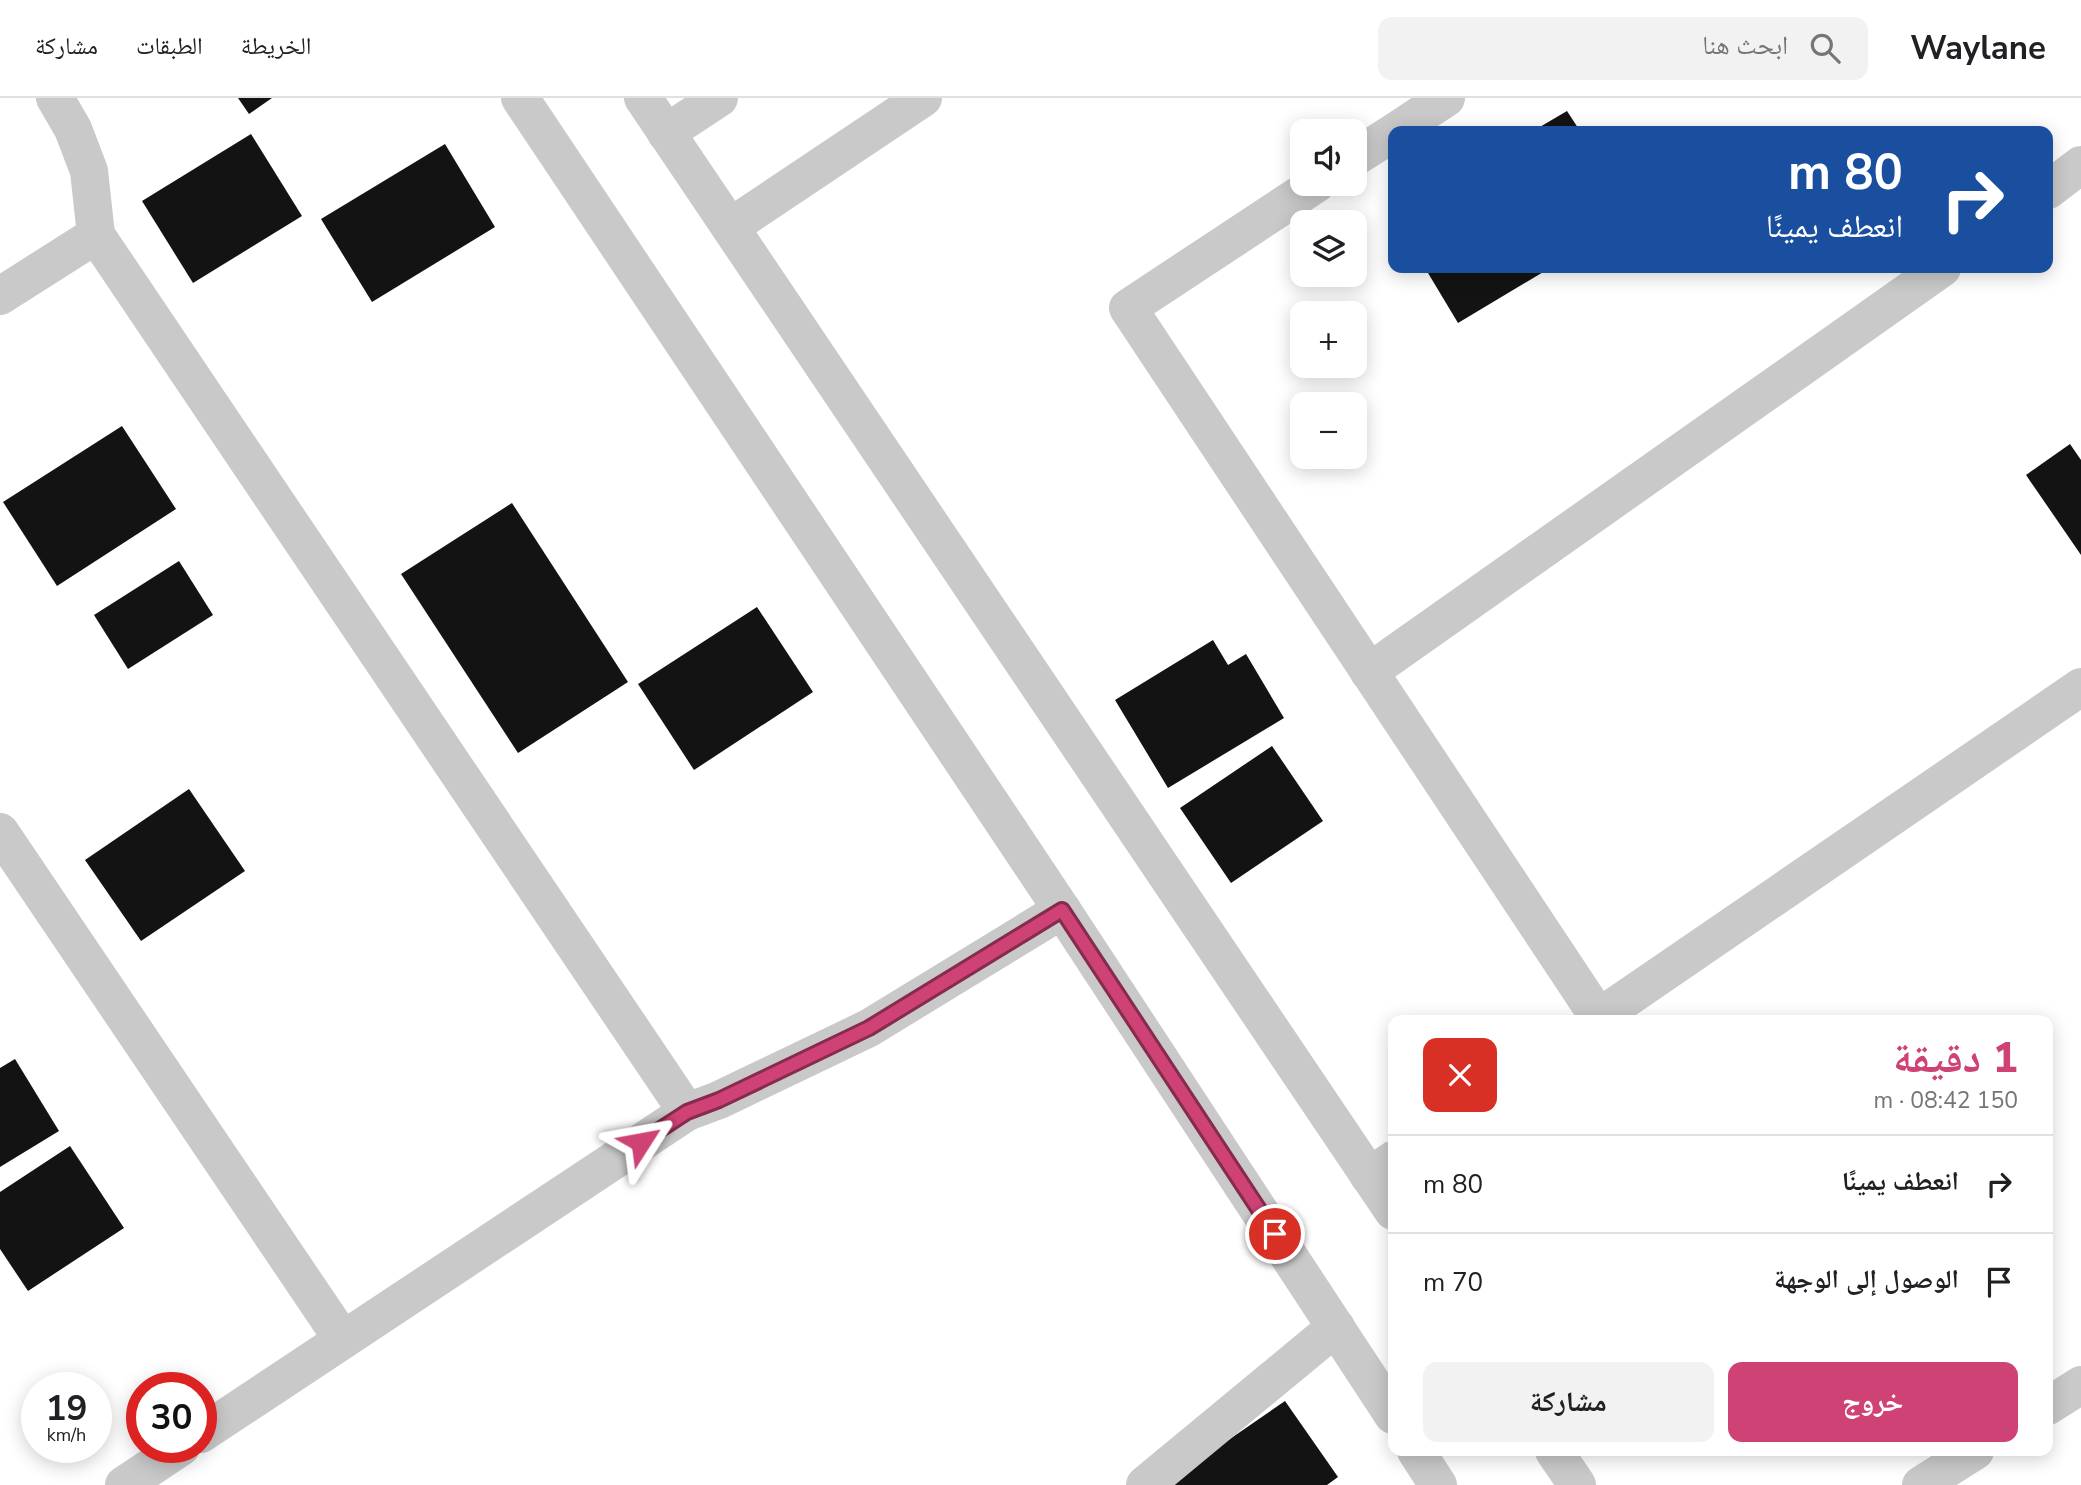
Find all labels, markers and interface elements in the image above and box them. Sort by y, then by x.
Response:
search box [1378,17,1868,80]
text: Waylane [1910,26,2046,71]
text: ابحث هنا [1702,28,1788,63]
icon: search [1806,29,1844,67]
text: مشاركة [35,30,98,62]
text: الطبقات [136,30,203,62]
text: الخريطة [241,30,311,62]
map controls [1290,119,1367,469]
button: sound [1290,119,1367,196]
text: 80 m [1788,139,1903,206]
icon: right [1927,154,2018,245]
text: انعطف يمينًا [1766,205,1903,248]
button: layers [1290,210,1367,287]
button: + [1290,301,1367,378]
button: − [1290,392,1367,469]
text: 1 دقيقة [1893,1030,2018,1087]
button: close [1423,1038,1497,1112]
text: 150 m · 08:42 [1873,1085,2018,1116]
position arrow [604,1105,678,1179]
text: انعطف يمينًا [1842,1164,1959,1199]
icon: right [1980,1165,2018,1203]
text: 80 m [1423,1167,1483,1202]
pin [1245,1204,1305,1264]
icon: arrive [1256,1215,1294,1253]
text: الوصول إلى الوجهة [1774,1262,1959,1297]
icon: arrive [1980,1263,2018,1301]
text: 70 m [1423,1265,1483,1300]
button: مشاركة [1423,1362,1714,1442]
button: خروج [1728,1362,2018,1442]
speed limit sign: 30 [126,1372,217,1463]
text: 19 [45,1385,88,1432]
text: km/h [47,1423,86,1447]

